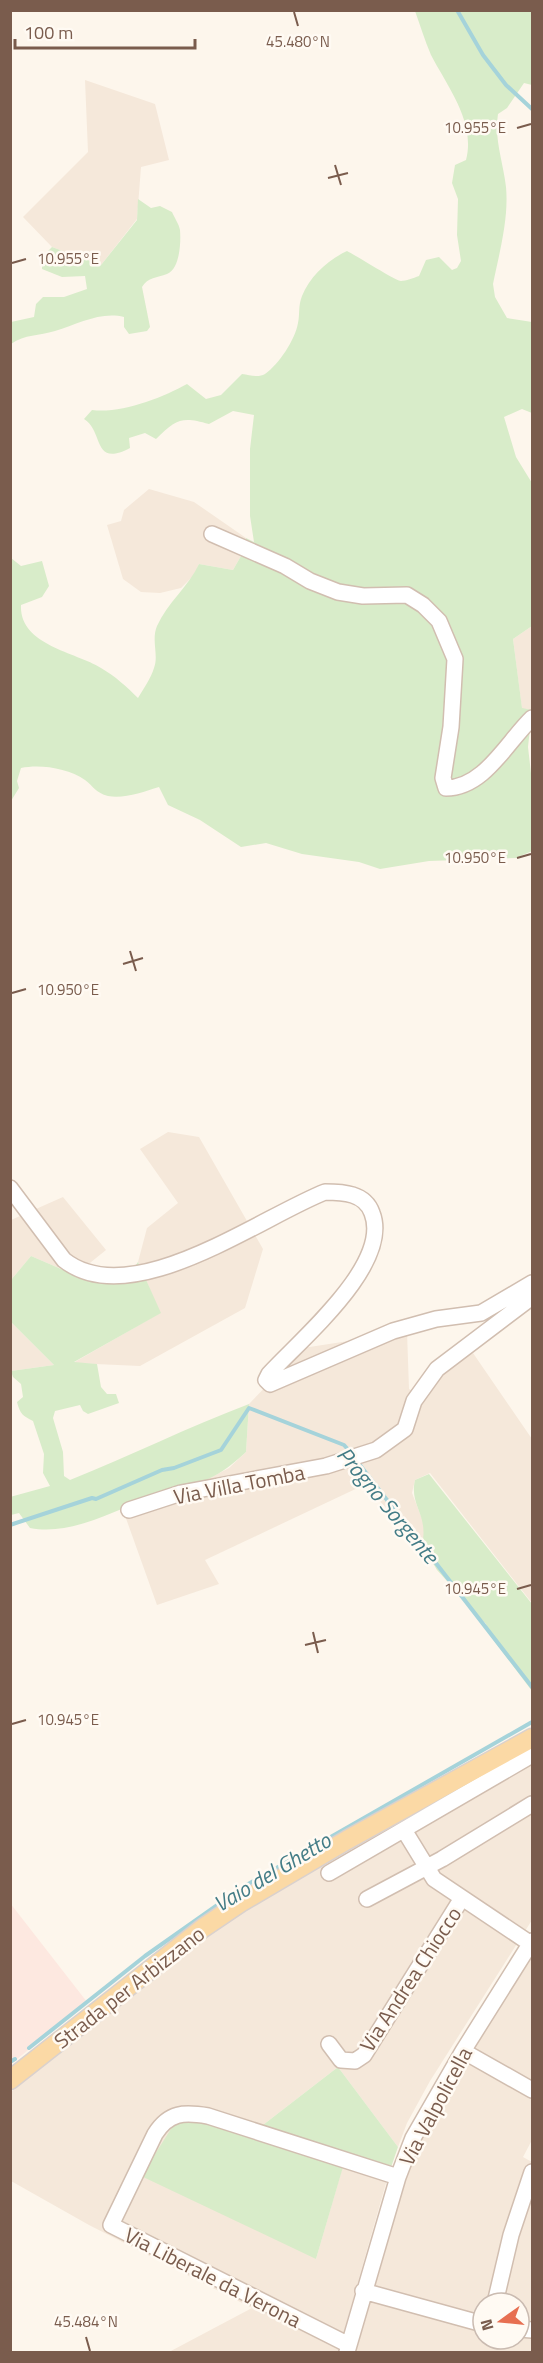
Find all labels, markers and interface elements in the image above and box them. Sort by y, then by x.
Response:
scale bar [15,12,195,50]
text: 100 m [24,19,73,46]
text: 45.480°N [266,30,330,53]
text: 10.955°E [444,116,506,139]
text: 10.955°E [37,247,99,270]
text: 10.950°E [444,846,506,869]
text: 10.950°E [37,978,99,1001]
water label: Progno Sorgente [329,1439,448,1572]
street label: Via Villa Tomba [171,1456,308,1512]
text: 10.945°E [444,1577,506,1600]
text: 10.945°E [37,1708,99,1731]
water label: Vaio del Ghetto [207,1823,338,1921]
street label: Via Andrea Chiocco [351,1900,469,2058]
street label: Strada per Arbizzano [47,1918,211,2056]
street label: Via Valpolicella [390,2040,480,2171]
street label: Via Liberale da Verona [119,2219,307,2336]
north arrow [471,2291,531,2351]
text: 45.484°N [54,2310,118,2333]
text: N [473,2316,500,2333]

